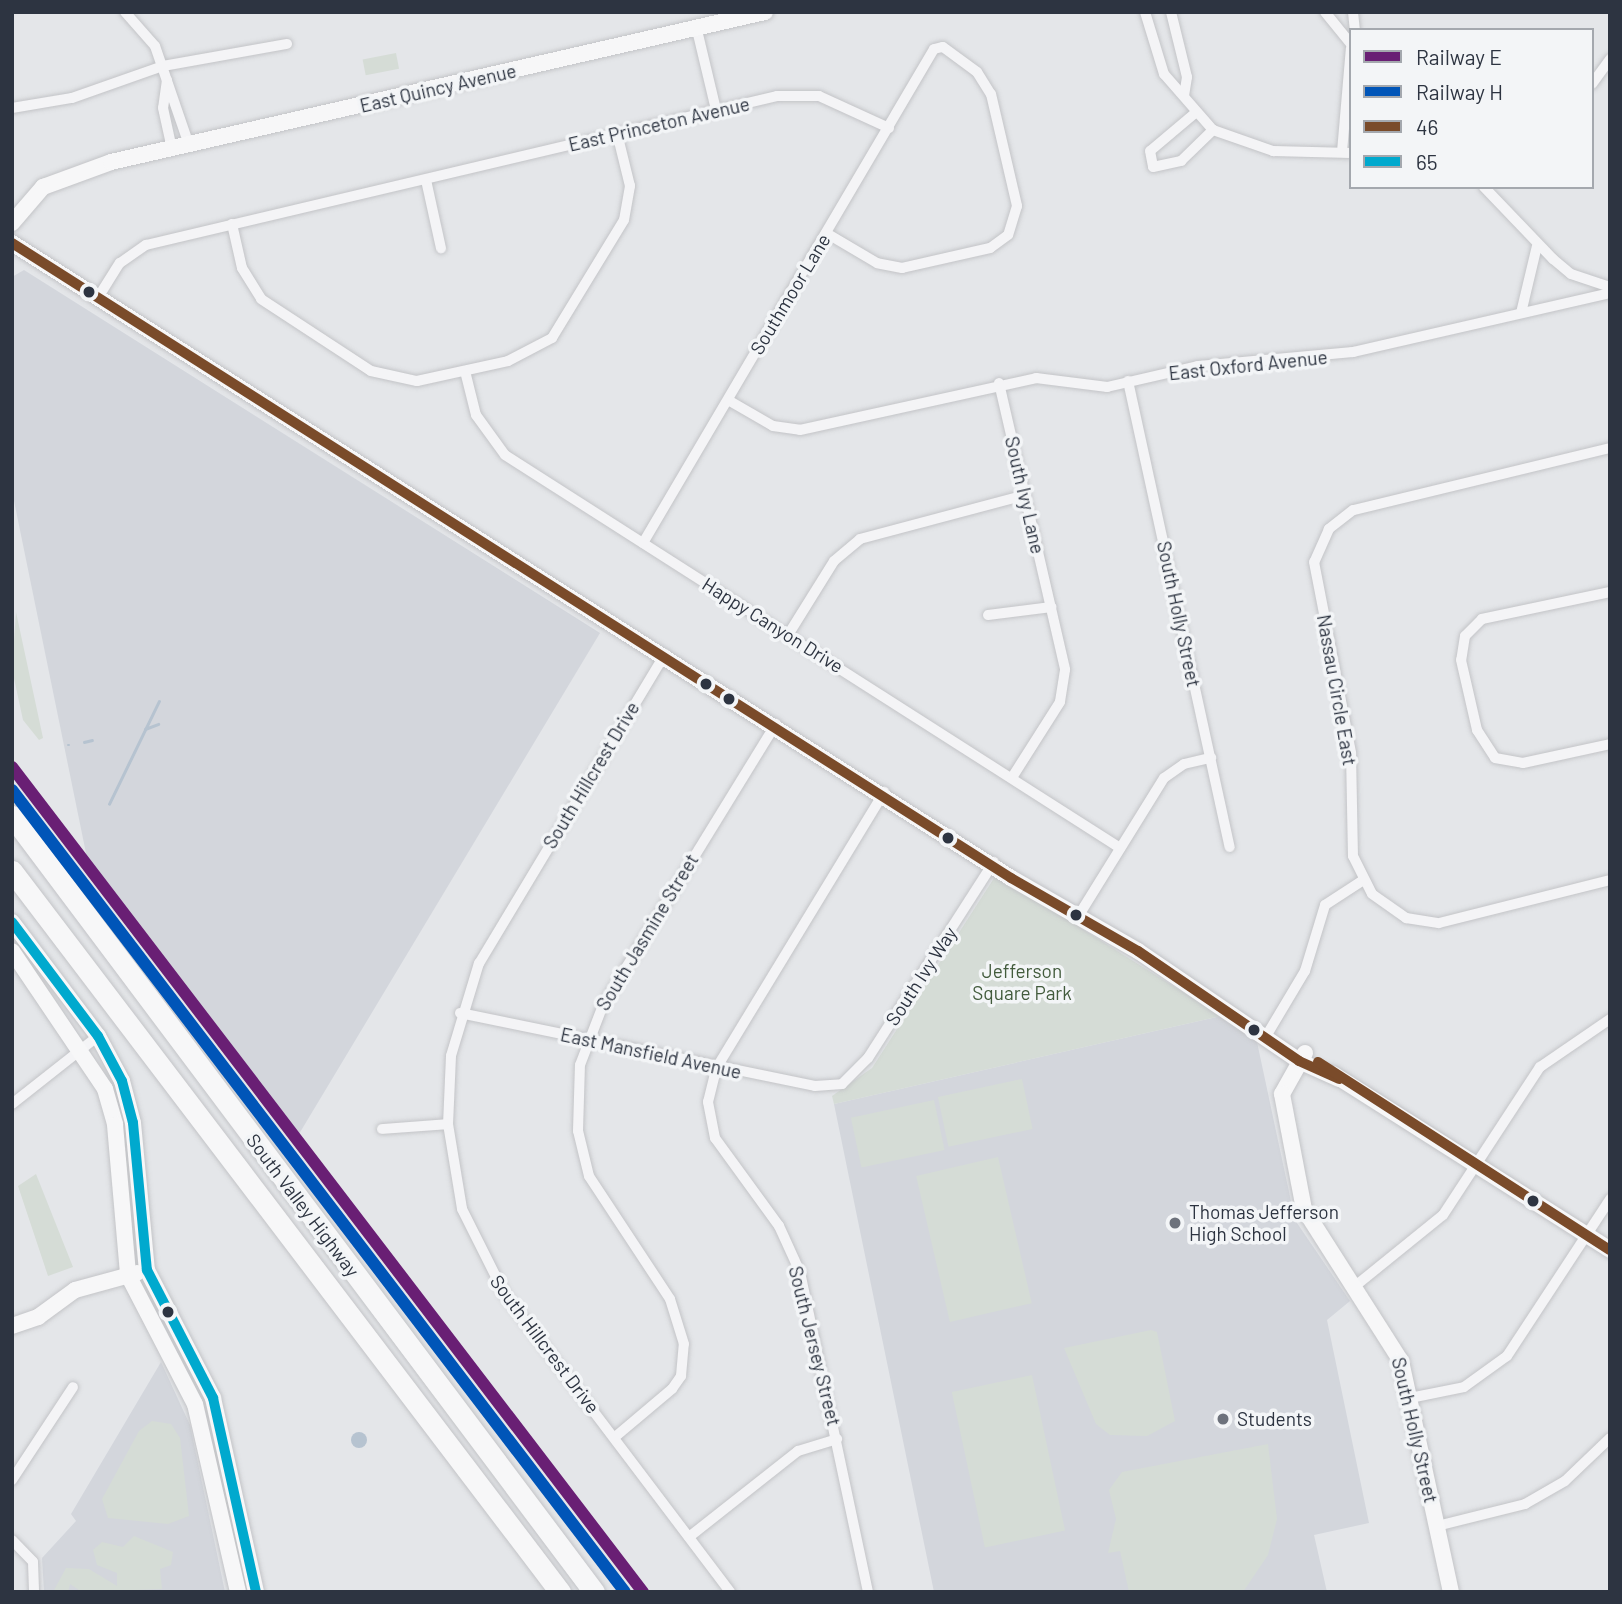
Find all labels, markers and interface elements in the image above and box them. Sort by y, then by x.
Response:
legend [1349,28,1594,189]
text: Railway E [1416,44,1502,69]
street label: East Quincy Avenue [358,59,518,117]
text: Railway H [1416,79,1503,104]
street label: East Princeton Avenue [566,92,752,156]
text: 46 [1416,114,1438,139]
text: 65 [1416,149,1438,174]
street label: Southmoor Lane [745,230,835,358]
unlabelled marker [82,285,96,299]
street label: East Oxford Avenue [1167,345,1329,385]
street label: South Ivy Lane [1000,434,1050,556]
street label: South Holly Street [1152,539,1206,689]
street label: Happy Canyon Drive [698,572,848,678]
street label: Nassau Circle East [1313,613,1361,767]
unlabelled marker [699,677,713,691]
unlabelled marker [722,692,736,706]
street label: South Hillcrest Drive [538,697,644,853]
unlabelled marker [941,831,955,845]
street label: South Jasmine Street [591,849,703,1015]
unlabelled marker [1069,908,1083,922]
street label: South Ivy Way [881,922,961,1030]
park label: Jefferson Square Park [972,960,1072,1004]
street label: East Mansfield Avenue [558,1023,744,1083]
unlabelled marker [1247,1023,1261,1037]
street label: South Valley Highway [242,1129,364,1281]
unlabelled marker [1526,1194,1540,1208]
place label: Thomas Jefferson High School [1189,1201,1339,1245]
marker: Thomas Jefferson High School [1167,1215,1183,1231]
street label: South Jersey Street [784,1264,846,1428]
street label: South Hillcrest Drive [486,1270,604,1418]
unlabelled marker [161,1305,175,1319]
street label: South Holly Street [1387,1355,1443,1505]
place label: Students [1237,1408,1312,1430]
marker: Students [1215,1411,1231,1427]

